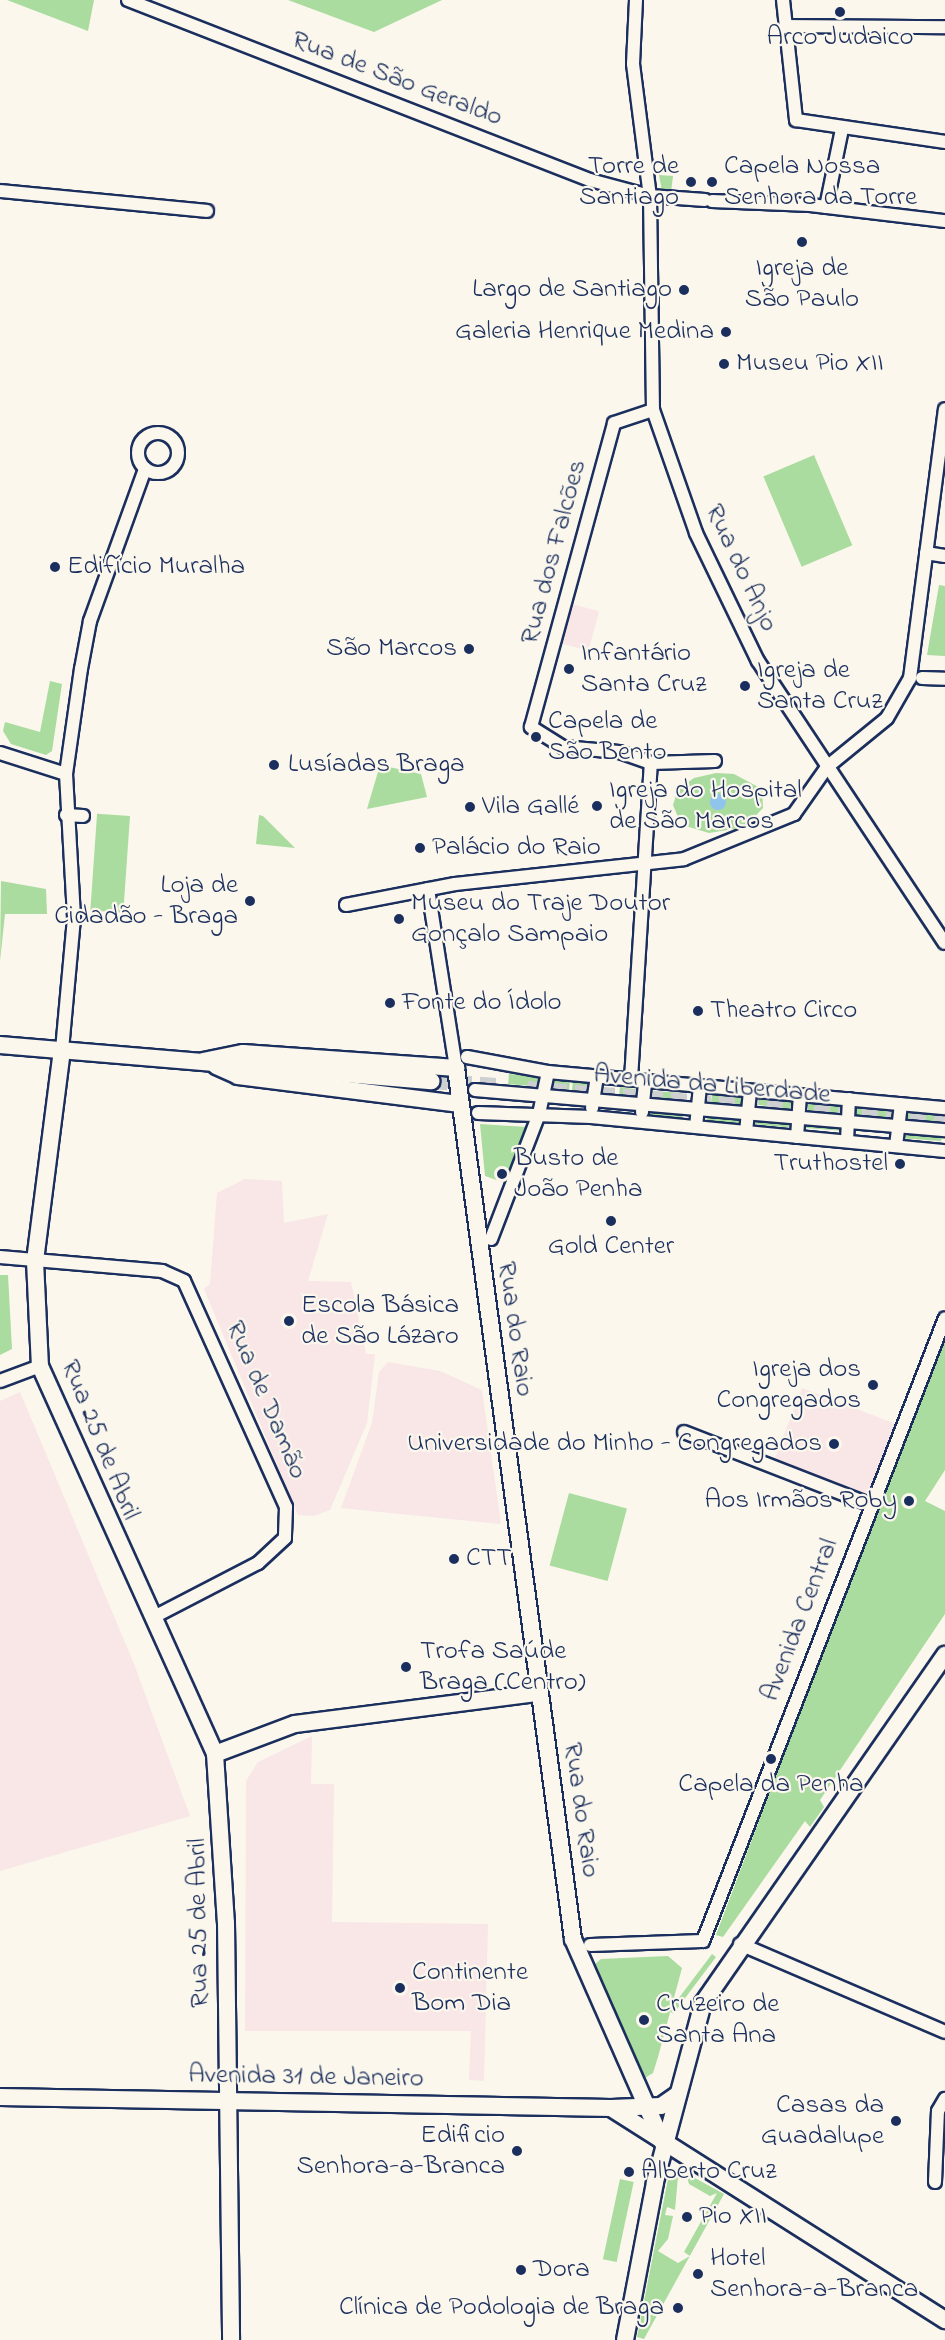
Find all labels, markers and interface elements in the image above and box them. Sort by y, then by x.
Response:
marker: Arco Judaico [833,5,847,19]
place label: Arco Judaico [767,22,913,54]
street label: Rua de São Geraldo [287,24,507,134]
place label: Torre de Santiago [579,150,679,213]
place label: Capela Nossa Senhora da Torre [724,150,917,213]
marker: Torre de Santiago [684,175,698,189]
marker: Capela Nossa Senhora da Torre [705,175,719,189]
marker: Igreja de São Paulo [795,235,809,249]
place label: Igreja de São Paulo [745,252,859,315]
place label: Largo de Santiago [472,274,672,306]
marker: Largo de Santiago [677,283,691,297]
place label: Galeria Henrique Medina [455,316,714,348]
marker: Galeria Henrique Medina [719,325,733,339]
place label: Museu Pio XII [736,348,884,380]
marker: Museu Pio XII [717,357,731,371]
street label: Rua dos Falcões [514,456,594,648]
street label: Rua do Anjo [697,499,785,637]
place label: Edifício Muralha [67,551,245,583]
marker: Edifício Muralha [48,560,62,574]
place label: São Marcos [326,633,457,665]
place label: Infantário Santa Cruz [581,637,706,700]
marker: São Marcos [462,642,476,656]
place label: Igreja de Santa Cruz [757,654,882,717]
marker: Infantário Santa Cruz [562,662,576,676]
marker: Igreja de Santa Cruz [738,679,752,693]
place label: Capela de São Bento [548,705,666,768]
marker: Capela de São Bento [529,730,543,744]
place label: Lusíadas Braga [288,749,465,781]
marker: Lusíadas Braga [265,756,283,774]
place label: Igreja do Hospital de São Marcos [609,774,802,837]
place label: Vila Gallé [482,791,579,823]
marker: Igreja do Hospital de São Marcos [590,799,604,813]
marker: Vila Gallé [463,800,477,814]
place label: Palácio do Raio [432,832,601,864]
marker: Palácio do Raio [413,841,427,855]
place label: Loja de Cidadão - Braga [54,869,238,932]
place label: Museu do Traje Doutor Gonçalo Sampaio [411,887,670,950]
marker: Loja de Cidadão - Braga [243,894,257,908]
marker: Museu do Traje Doutor Gonçalo Sampaio [392,912,406,926]
place label: Fonte do Ídolo [402,987,562,1019]
place label: Theatro Circo [710,995,857,1027]
marker: Fonte do Ídolo [383,996,397,1010]
marker: Theatro Circo [691,1004,705,1018]
street label: Avenida da Liberdade [592,1059,832,1111]
place label: Busto de João Penha [514,1142,642,1205]
place label: Truthostel [773,1148,888,1180]
marker: Truthostel [893,1157,907,1171]
marker: Busto de João Penha [495,1167,509,1181]
marker: Gold Center [604,1214,618,1228]
place label: Gold Center [548,1231,674,1263]
street label: Rua do Raio [489,1259,541,1399]
place label: Escola Básica de São Lázaro [301,1289,459,1352]
marker: Escola Básica de São Lázaro [282,1314,296,1328]
street label: Rua de Damão [218,1316,314,1484]
place label: Igreja dos Congregados [717,1353,861,1416]
street label: Rua 25 de Abril [53,1355,147,1525]
marker: Igreja dos Congregados [866,1378,880,1392]
place label: Universidade do Minho - Congregados [407,1428,822,1460]
marker: Universidade do Minho - Congregados [827,1437,841,1451]
place label: Aos Irmãos Roby [705,1485,897,1517]
marker: Aos Irmãos Roby [902,1494,916,1508]
street label: Avenida Central [754,1534,846,1706]
place label: CTT [466,1543,512,1575]
marker: CTT [447,1552,461,1566]
place label: Trofa Saúde Braga (Centro) [420,1635,586,1698]
marker: Trofa Saúde Braga (Centro) [397,1658,415,1676]
street label: Rua do Raio [555,1740,607,1880]
marker: Capela da Penha [764,1752,778,1766]
place label: Capela da Penha [678,1769,864,1801]
street label: Rua 25 de Abril [181,1838,217,2008]
place label: Continente Bom Dia [412,1956,528,2019]
marker: Continente Bom Dia [393,1981,407,1995]
place label: Cruzeiro de Santa Ana [656,1988,779,2051]
marker: Cruzeiro de Santa Ana [637,2013,651,2027]
street label: Avenida 31 de Janeiro [188,2059,424,2095]
place label: Casas da Guadalupe [761,2089,884,2152]
marker: Casas da Guadalupe [889,2114,903,2128]
place label: Edificio Senhora-a-Branca [297,2119,505,2182]
marker: Edificio Senhora-a-Branca [510,2144,524,2158]
place label: Alberto Cruz [641,2156,777,2188]
marker: Alberto Cruz [622,2165,636,2179]
place label: Pio XII [699,2201,767,2233]
marker: Pio XII [680,2210,694,2224]
place label: Hotel Senhora-a-Branca [710,2242,918,2305]
place label: Dora [533,2254,590,2286]
marker: Dora [514,2263,528,2277]
marker: Hotel Senhora-a-Branca [691,2267,705,2281]
place label: Clínica de Podologia de Braga [339,2292,664,2324]
marker: Clínica de Podologia de Braga [669,2299,687,2317]

